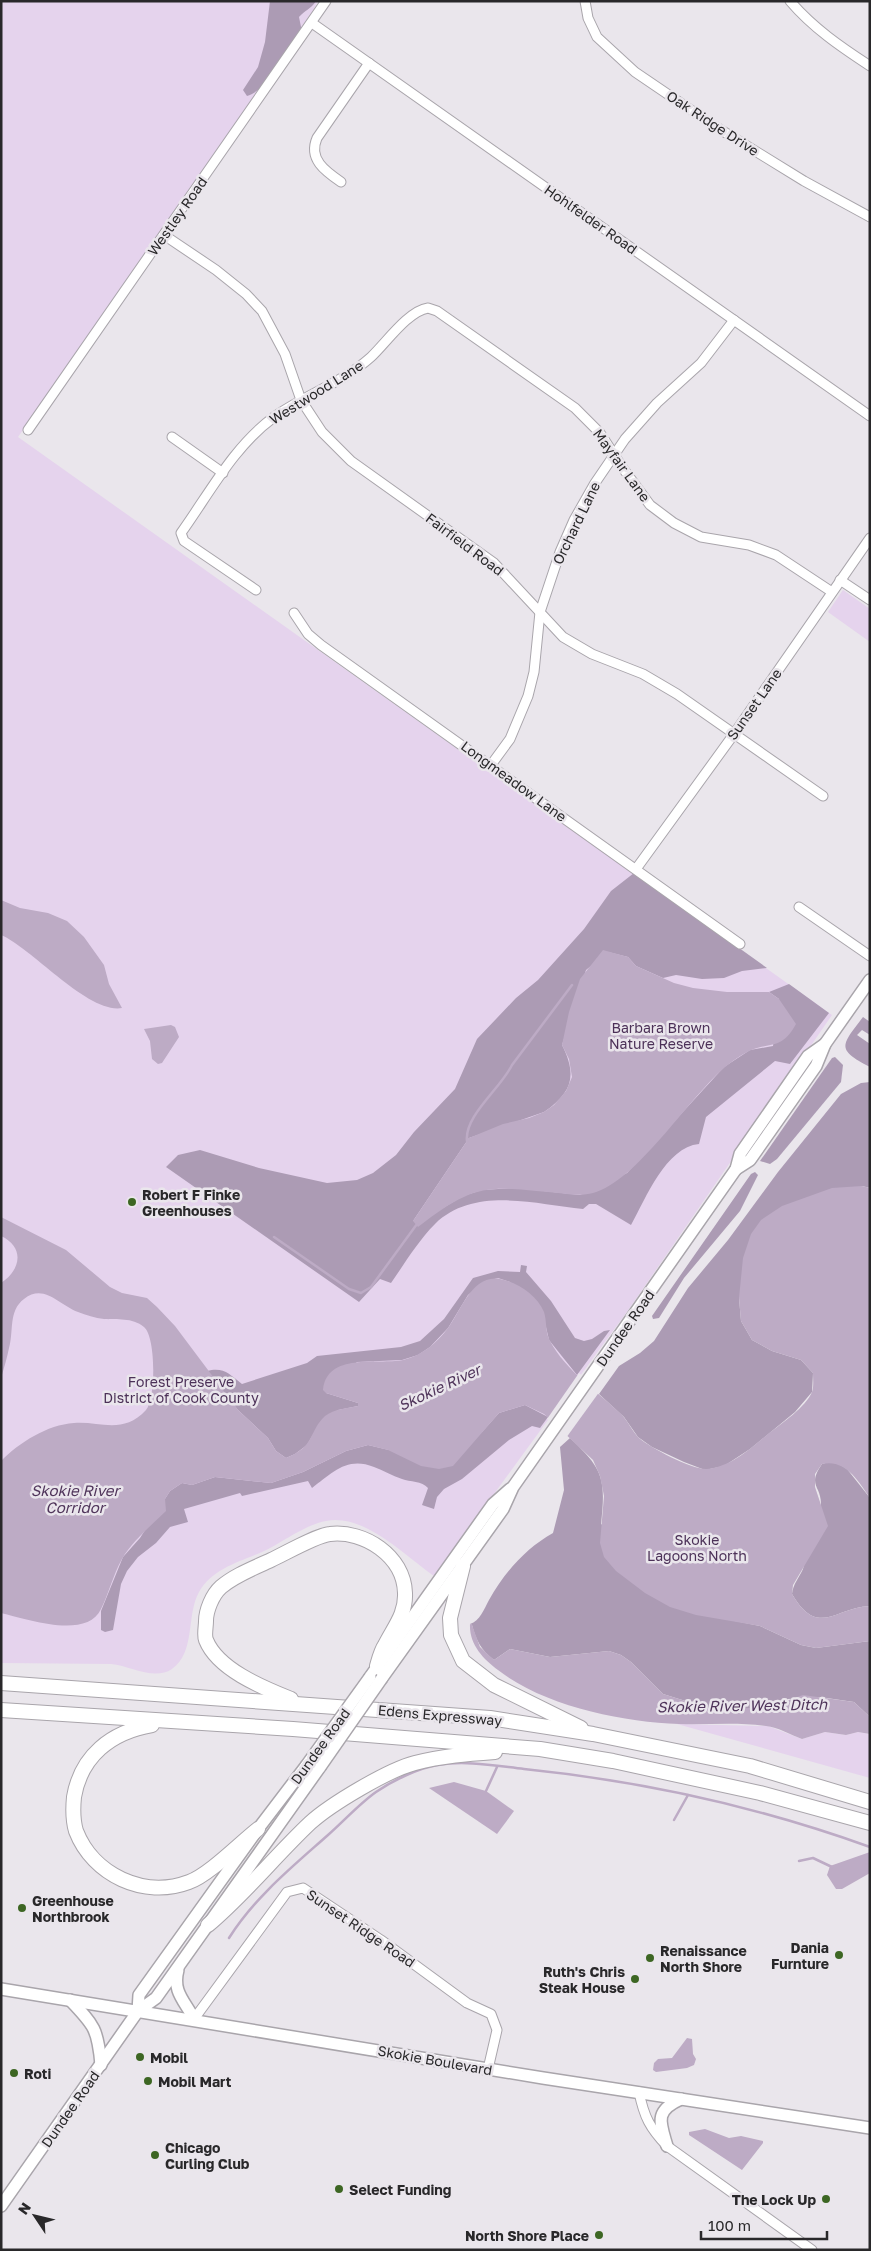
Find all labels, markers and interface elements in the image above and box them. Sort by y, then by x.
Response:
street label: Oak Ridge Drive [664,87,762,159]
street label: Westley Road [144,174,210,258]
street label: Hohlfelder Road [541,181,641,257]
street label: Westwood Lane [266,356,366,428]
street label: Mayfair Lane [590,425,654,505]
street label: Orchard Lane [549,479,603,567]
street label: Fairfield Road [423,509,507,579]
street label: Sunset Lane [723,665,785,743]
street label: Longmeadow Lane [458,737,570,825]
park label: Barbara Brown Nature Reserve [609,1019,713,1052]
place label: Robert F Finke Greenhouses [142,1186,240,1219]
marker: Robert F Finke Greenhouses [126,1196,138,1208]
street label: Dundee Road [592,1286,658,1370]
water label: Skokie River [395,1359,485,1414]
park label: Forest Preserve District of Cook County [103,1373,259,1406]
water label: Skokie River Corridor [31,1481,121,1516]
park label: Skokie Lagoons North [647,1531,747,1564]
water label: Skokie River West Ditch [657,1695,828,1715]
street label: Edens Expressway [377,1701,503,1729]
street label: Dundee Road [287,1705,353,1787]
street label: Sunset Ridge Road [304,1885,418,1971]
place label: Greenhouse Northbrook [32,1892,114,1925]
marker: Greenhouse Northbrook [16,1902,28,1914]
place label: Dania Furnture [771,1939,829,1972]
place label: Renaissance North Shore [660,1942,747,1975]
marker: Dania Furnture [833,1949,845,1961]
marker: Renaissance North Shore [644,1952,656,1964]
place label: Ruth's Chris Steak House [539,1963,625,1996]
marker: Ruth's Chris Steak House [629,1973,641,1985]
street label: Skokie Boulevard [376,2042,494,2078]
place label: Mobil [150,2049,188,2066]
marker: Mobil [134,2051,146,2063]
place label: Roti [24,2065,51,2082]
marker: Roti [8,2067,20,2079]
street label: Dundee Road [37,2067,103,2151]
place label: Mobil Mart [158,2073,232,2090]
marker: Mobil Mart [142,2075,154,2087]
place label: Chicago Curling Club [165,2139,250,2172]
marker: Chicago Curling Club [149,2149,161,2161]
place label: Select Funding [349,2181,451,2198]
marker: Select Funding [333,2183,345,2195]
north arrow [10,2191,60,2241]
place label: The Lock Up [732,2191,816,2208]
marker: The Lock Up [820,2193,832,2205]
text: N [14,2199,34,2217]
scale bar [701,2208,827,2240]
text: 100 m [708,2216,751,2234]
place label: North Shore Place [465,2227,589,2244]
marker: North Shore Place [593,2229,605,2241]

